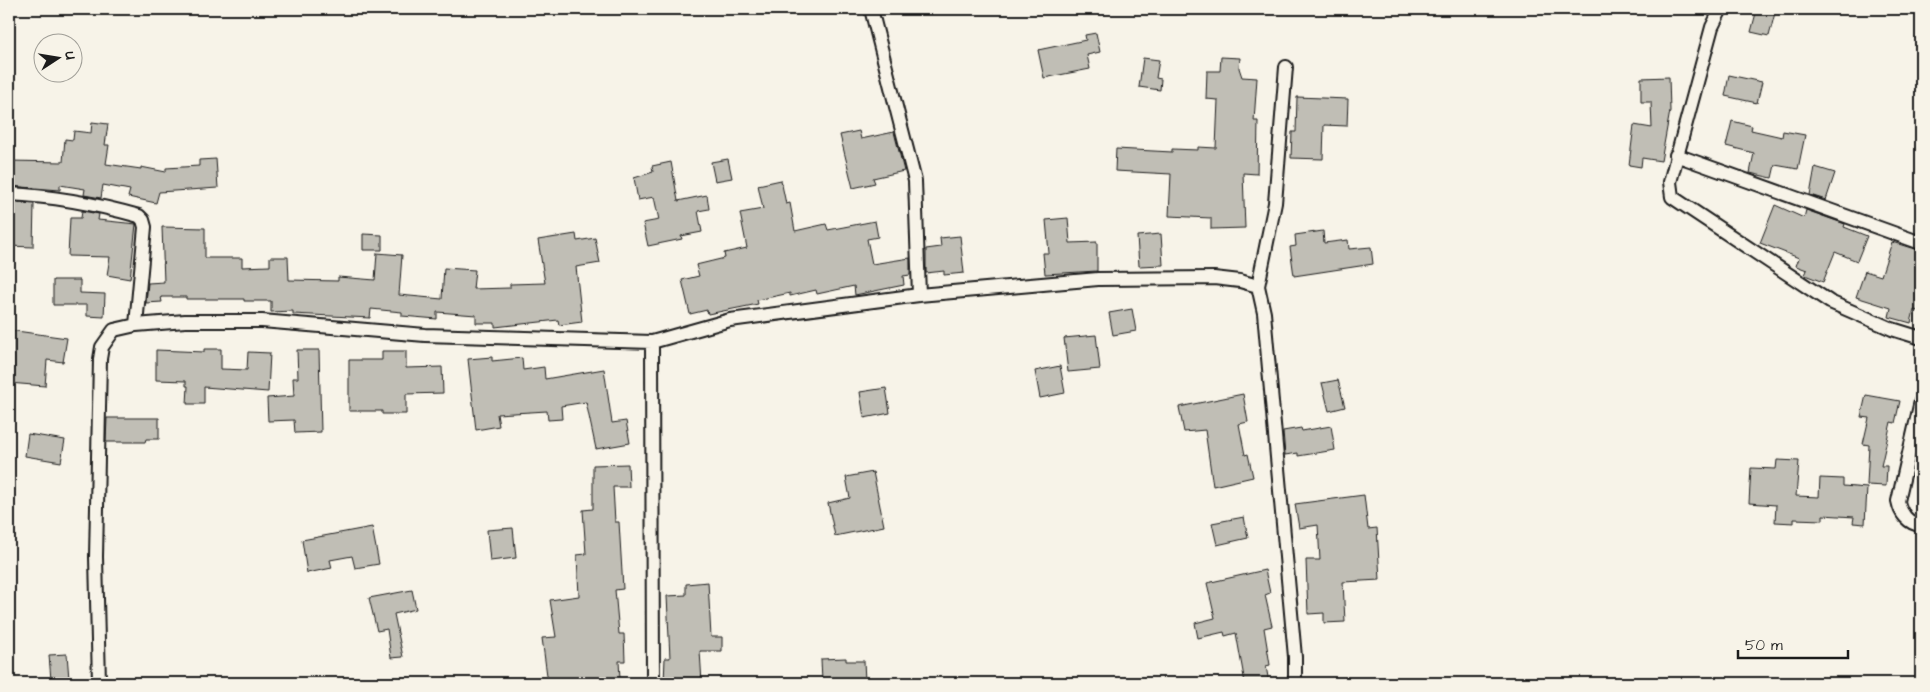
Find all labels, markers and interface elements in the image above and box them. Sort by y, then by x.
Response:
north arrow [32,32,82,82]
text: U [59,50,80,62]
scale bar [1738,627,1848,659]
text: 50 m [1745,635,1783,656]

